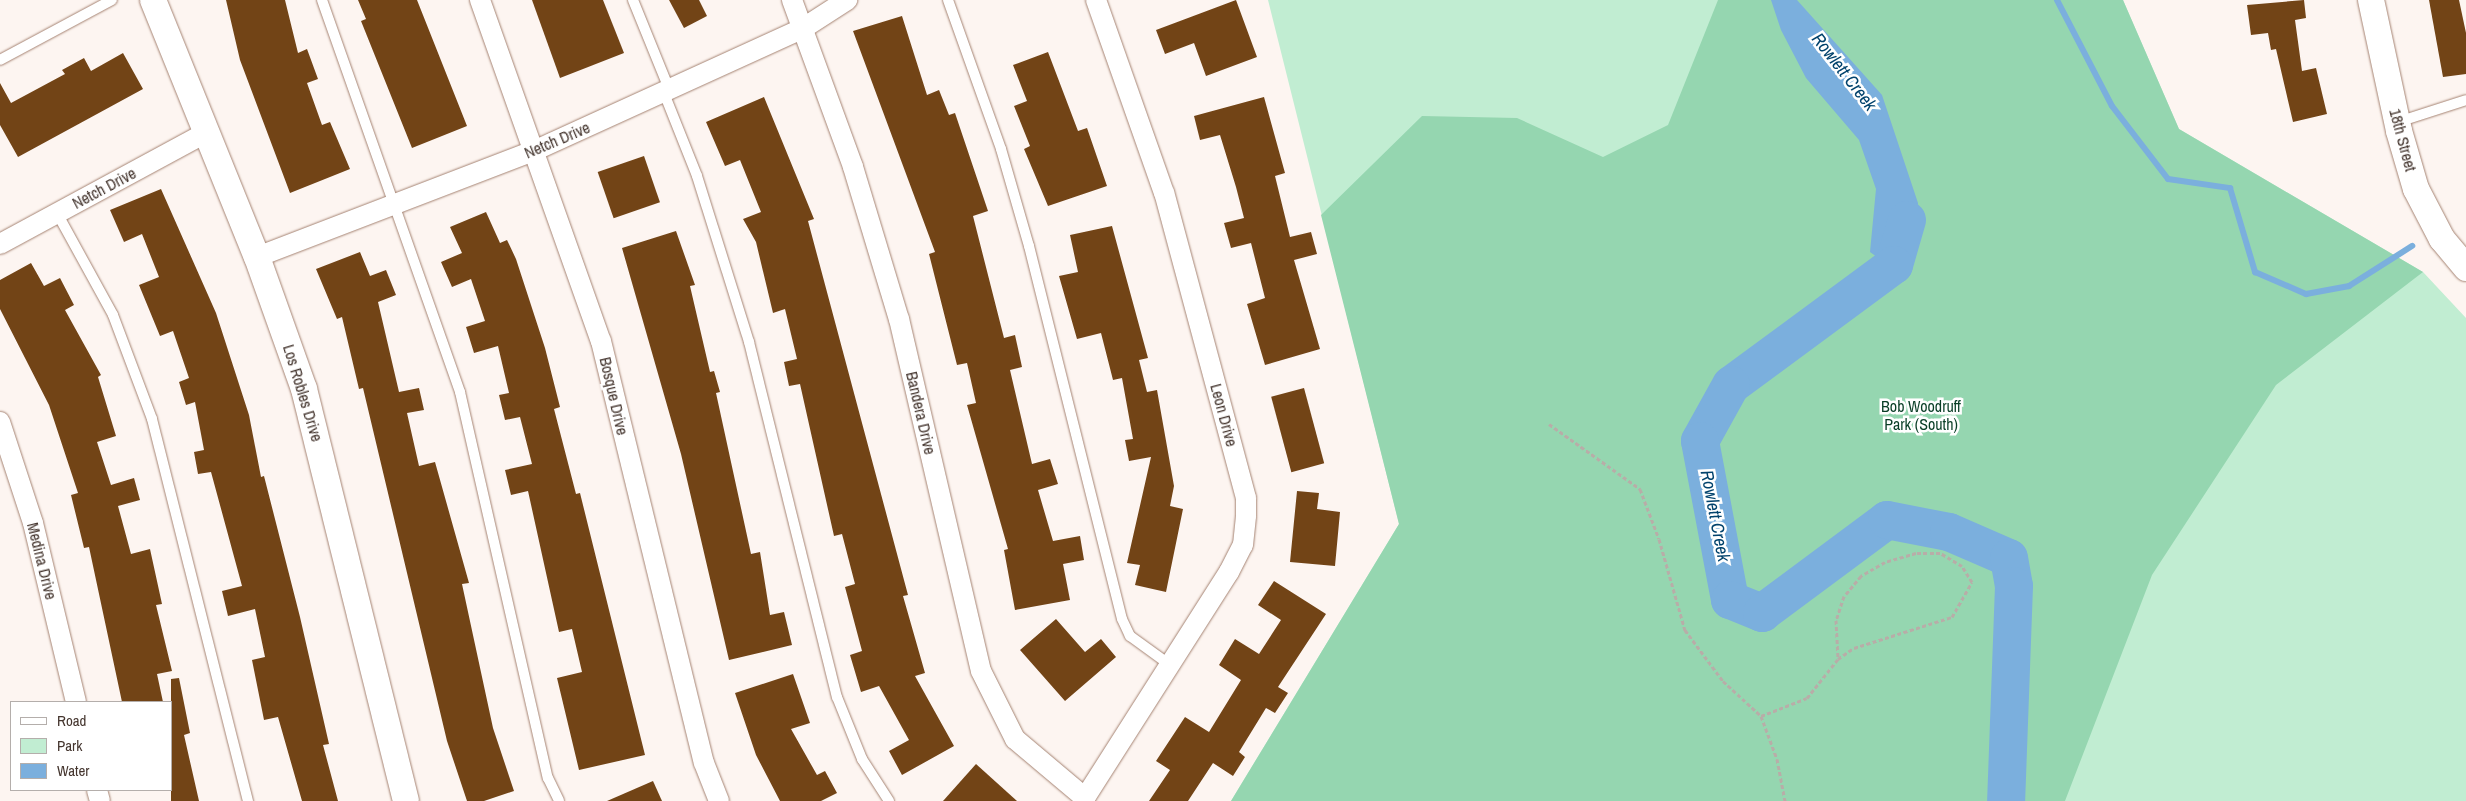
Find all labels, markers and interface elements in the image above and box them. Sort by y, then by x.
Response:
water label: Rowlett Creek [1807,29,1881,115]
street label: 18th Street [2385,107,2421,173]
street label: Netch Drive [521,118,593,162]
street label: Netch Drive [69,163,139,213]
street label: Los Robles Drive [279,342,327,444]
street label: Bosque Drive [596,355,632,437]
street label: Bandera Drive [902,370,940,456]
street label: Leon Drive [1206,382,1242,448]
park label: Bob Woodruff Park (South) [1881,396,1961,434]
water label: Rowlett Creek [1696,468,1734,564]
street label: Medina Drive [23,520,61,602]
legend [10,701,172,791]
text: Road [57,710,86,731]
text: Park [57,735,82,756]
text: Water [57,760,89,781]

